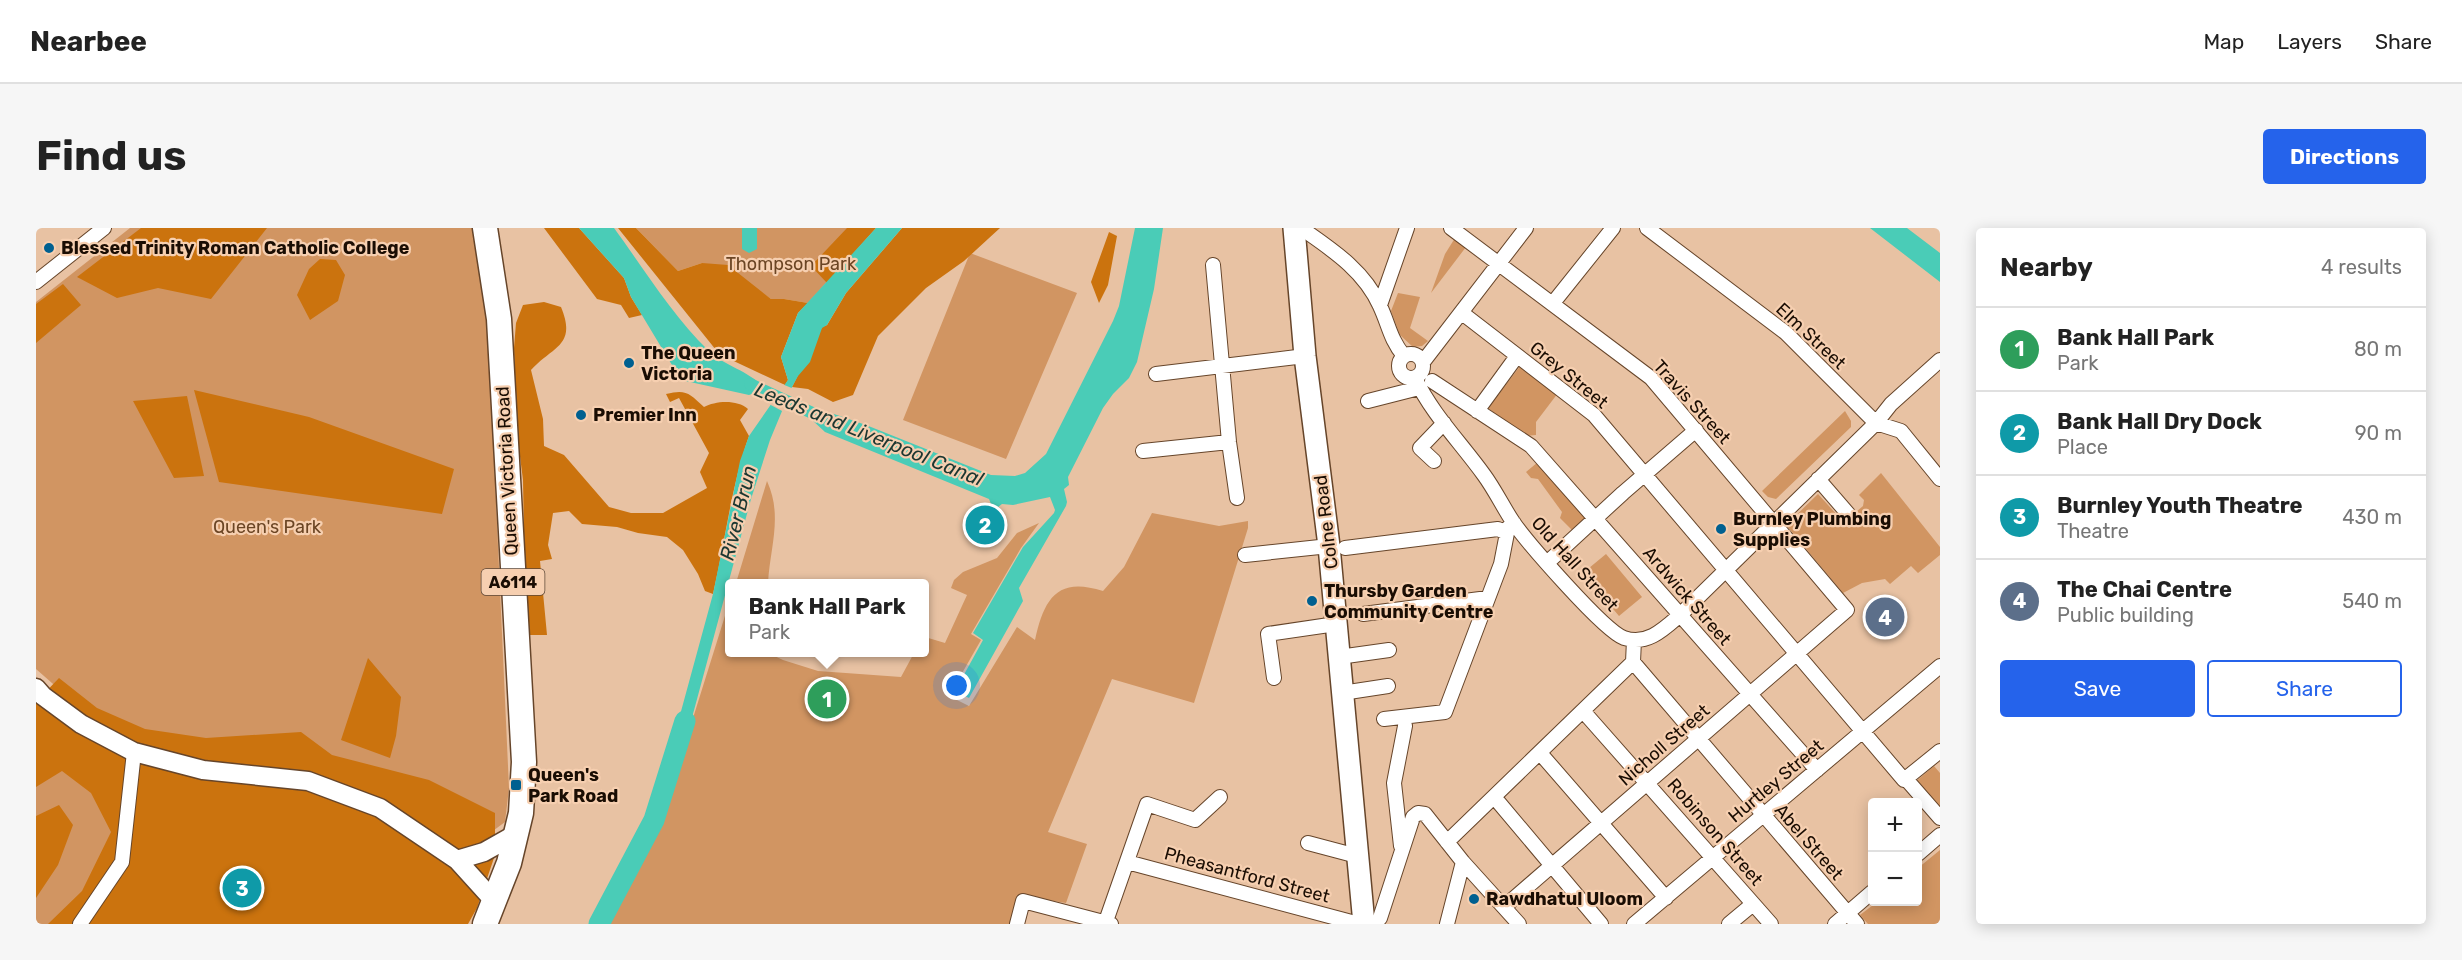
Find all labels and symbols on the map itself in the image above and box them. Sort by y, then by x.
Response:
place label: Blessed Trinity Roman Catholic College [61,237,410,259]
marker: Blessed Trinity Roman Catholic College [42,241,56,255]
park label: Thompson Park [726,253,857,275]
street label: Elm Street [1771,298,1851,374]
street label: Grey Street [1525,337,1613,413]
place label: The Queen Victoria [641,342,736,385]
street label: Travis Street [1649,355,1735,449]
marker: The Queen Victoria [622,356,636,370]
water label: Leeds and Liverpool Canal [751,377,988,491]
street label: Queen Victoria Road [492,386,522,556]
place label: Premier Inn [593,404,697,426]
marker: Premier Inn [574,408,588,422]
water label: River Brun [715,463,761,563]
street label: Colne Road [1309,474,1343,570]
pin: 2 [966,502,1004,548]
place label: Burnley Plumbing Supplies [1733,508,1891,551]
street label: Old Hall Street [1527,512,1623,616]
park label: Queen's Park [213,516,322,538]
marker: Burnley Plumbing Supplies [1714,522,1728,536]
street label: Ardwick Street [1638,542,1736,650]
road number: A6114 [482,569,544,595]
place label: Thursby Garden Community Centre [1324,580,1494,623]
marker: Thursby Garden Community Centre [1305,594,1319,608]
pin: 4 [1866,594,1904,640]
your location [942,671,971,700]
pin: 1 [808,676,846,722]
street label: Nicholl Street [1614,700,1714,790]
street label: Hurtley Street [1724,735,1828,827]
place label: Queen's Park Road [528,764,618,807]
street label: Robinson Street [1662,774,1768,890]
marker: Queen's Park Road [509,778,523,792]
street label: Abel Street [1770,799,1848,885]
street label: Pheasantford Street [1162,842,1332,908]
pin: 3 [222,866,262,910]
place label: Rawdhatul Uloom [1486,888,1643,910]
marker: Rawdhatul Uloom [1467,892,1481,906]

